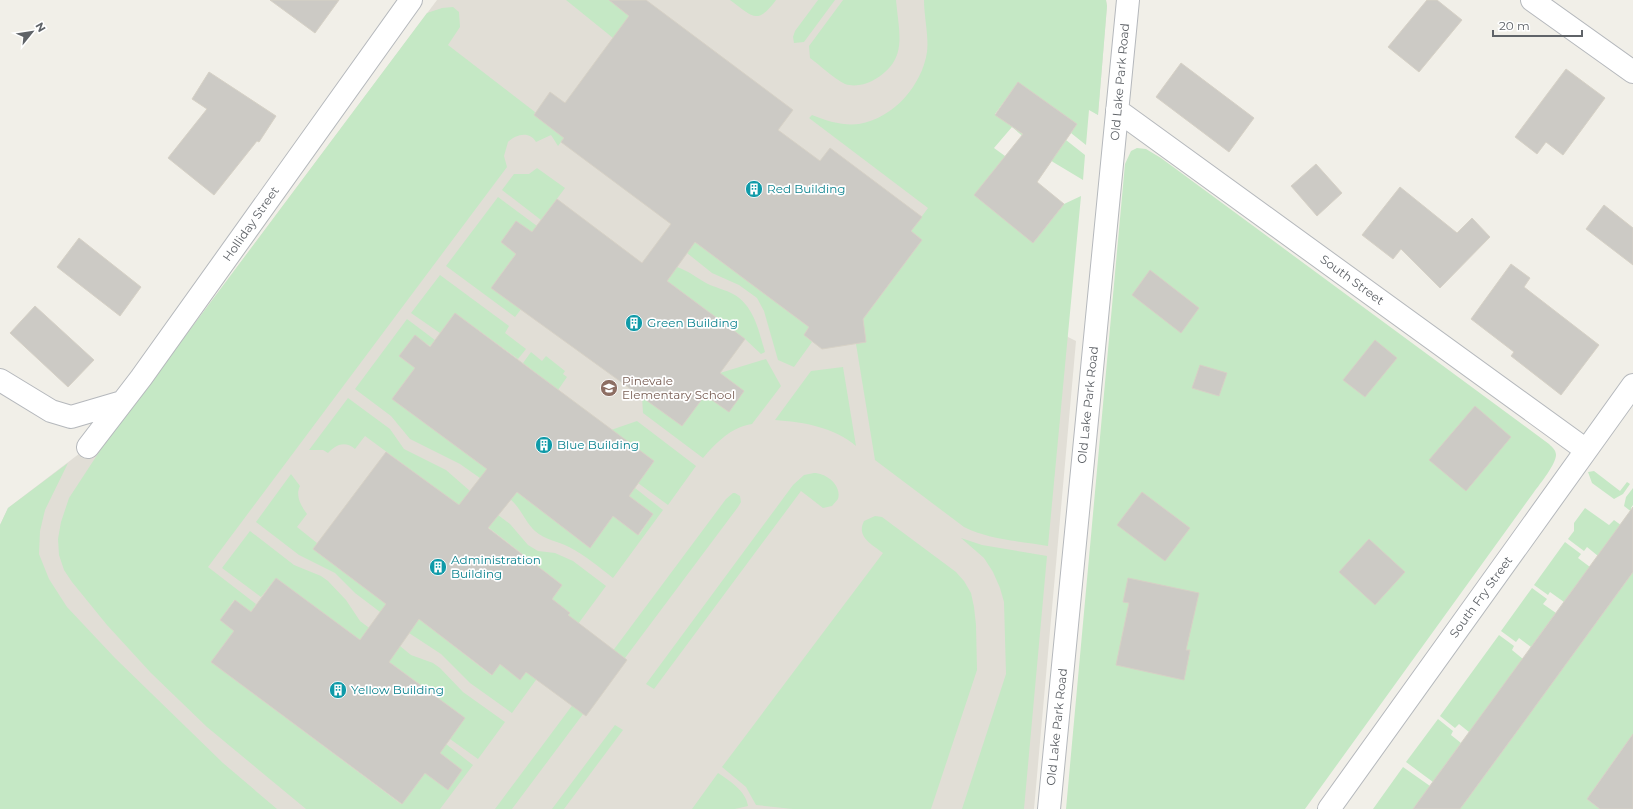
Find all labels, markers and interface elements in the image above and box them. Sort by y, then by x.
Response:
north arrow [12,12,52,52]
scale bar [1493,12,1582,38]
text: 20 m [1499,18,1530,33]
text: N [32,20,49,34]
street label: Old Lake Park Road [1107,23,1132,141]
building icon: Red Building [744,179,764,199]
place label: Red Building [767,181,845,196]
street label: Holliday Street [219,183,282,264]
street label: South Street [1317,251,1387,308]
building icon: Green Building [624,313,644,333]
place label: Green Building [647,315,738,330]
street label: Old Lake Park Road [1074,345,1101,464]
place label: Pinevale Elementary School [622,373,735,402]
school or university icon: Pinevale Elementary School [599,378,619,398]
building icon: Blue Building [534,435,554,455]
place label: Blue Building [557,437,639,452]
place label: Administration Building [451,552,541,581]
street label: South Fry Street [1446,553,1515,640]
building icon: Administration Building [428,557,448,577]
street label: Old Lake Park Road [1043,667,1070,786]
building icon: Yellow Building [328,680,348,700]
place label: Yellow Building [351,682,444,697]

